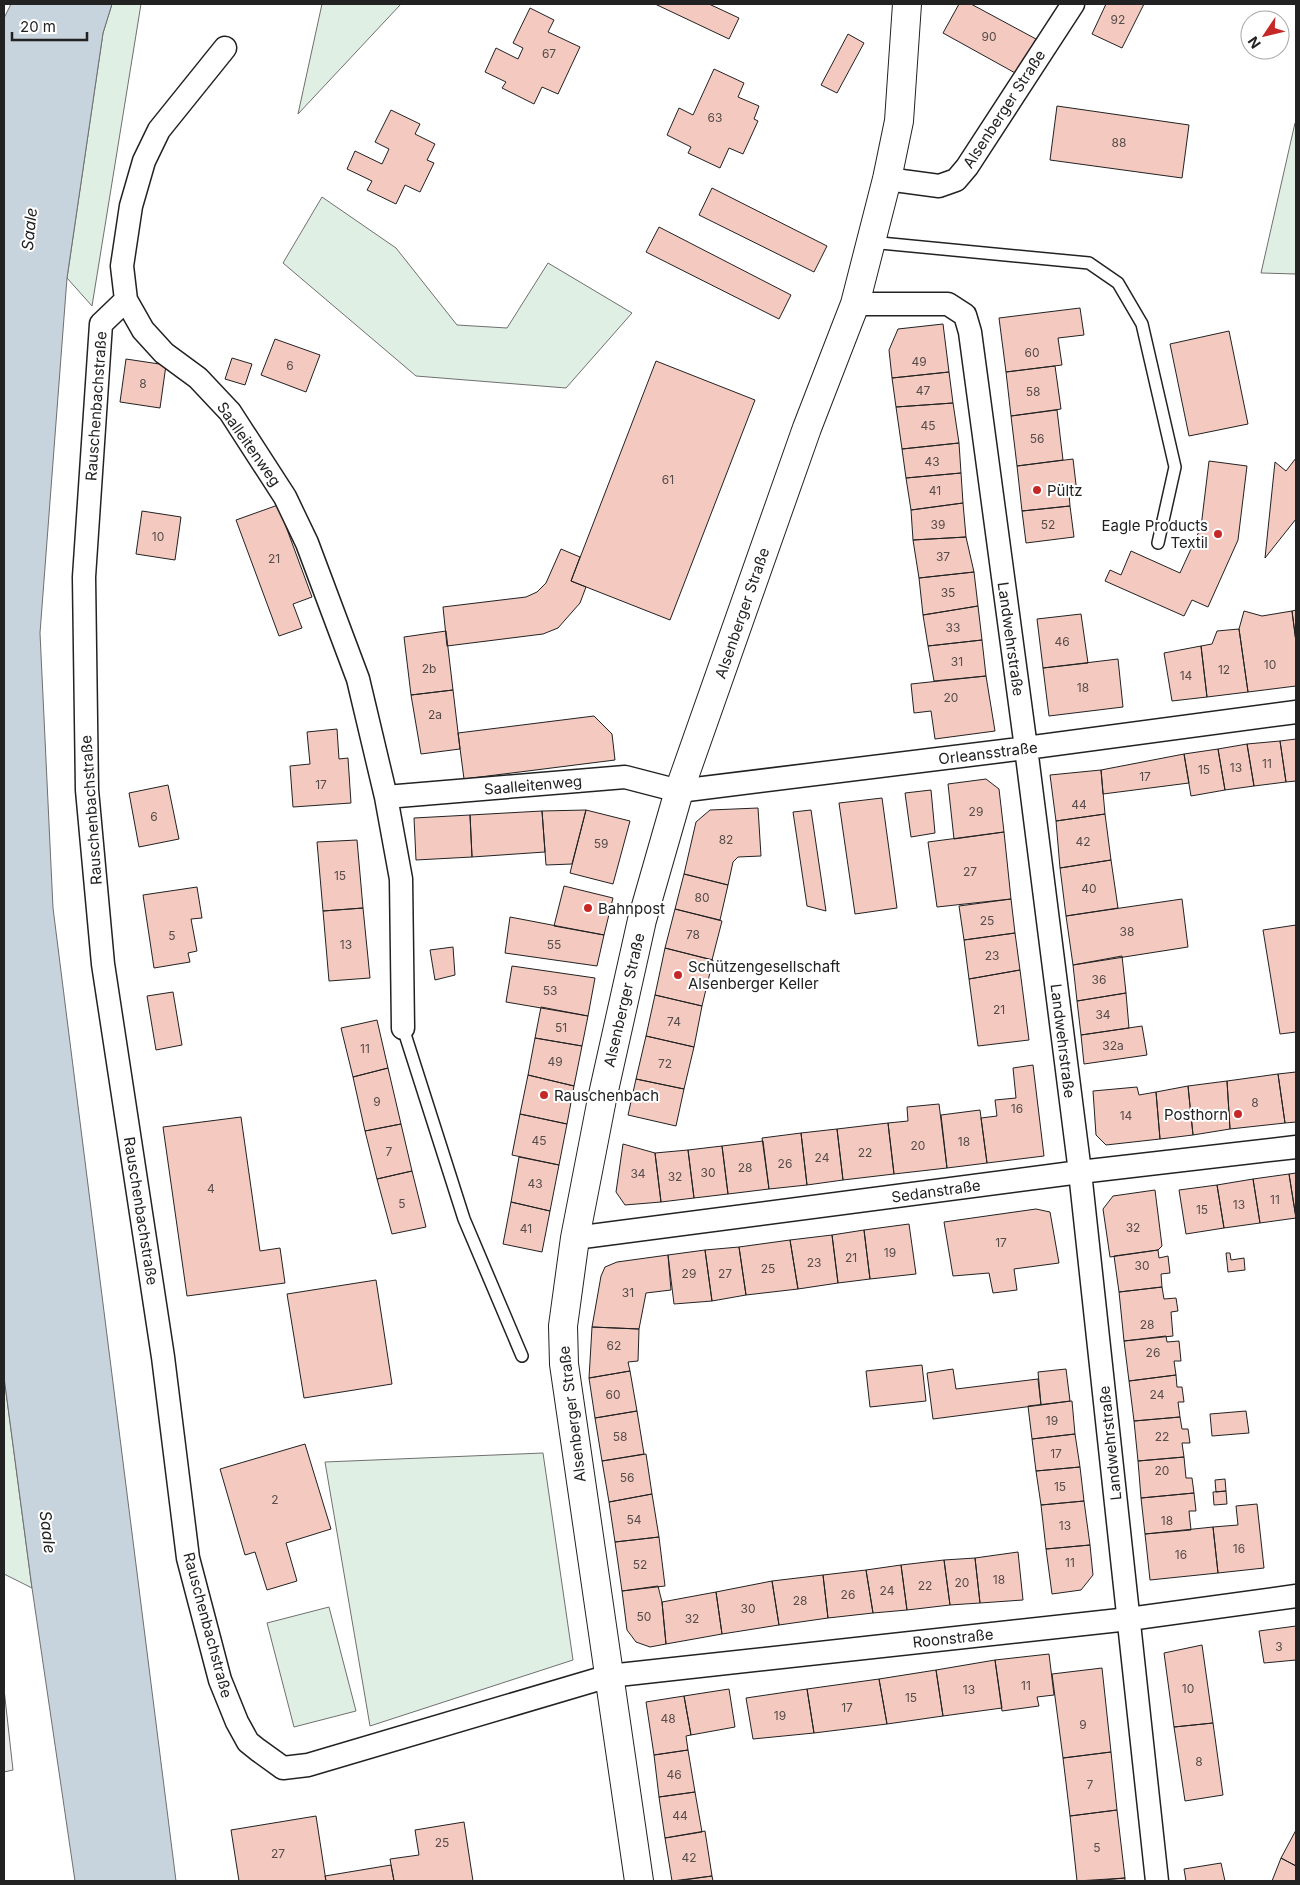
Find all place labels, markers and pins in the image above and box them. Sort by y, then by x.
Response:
place label: Pültz [1047,481,1083,500]
marker: Pültz [1031,484,1043,496]
place label: Eagle Products Textil [1101,516,1208,552]
marker: Eagle Products Textil [1212,528,1224,540]
place label: Bahnpost [598,899,665,918]
marker: Bahnpost [582,902,594,914]
place label: Schützengesellschaft Alsenberger Keller [688,957,840,993]
marker: Schützengesellschaft Alsenberger Keller [672,969,684,981]
place label: Rauschenbach [554,1086,659,1105]
marker: Rauschenbach [538,1089,550,1101]
place label: Posthorn [1164,1105,1228,1124]
marker: Posthorn [1232,1108,1244,1120]

